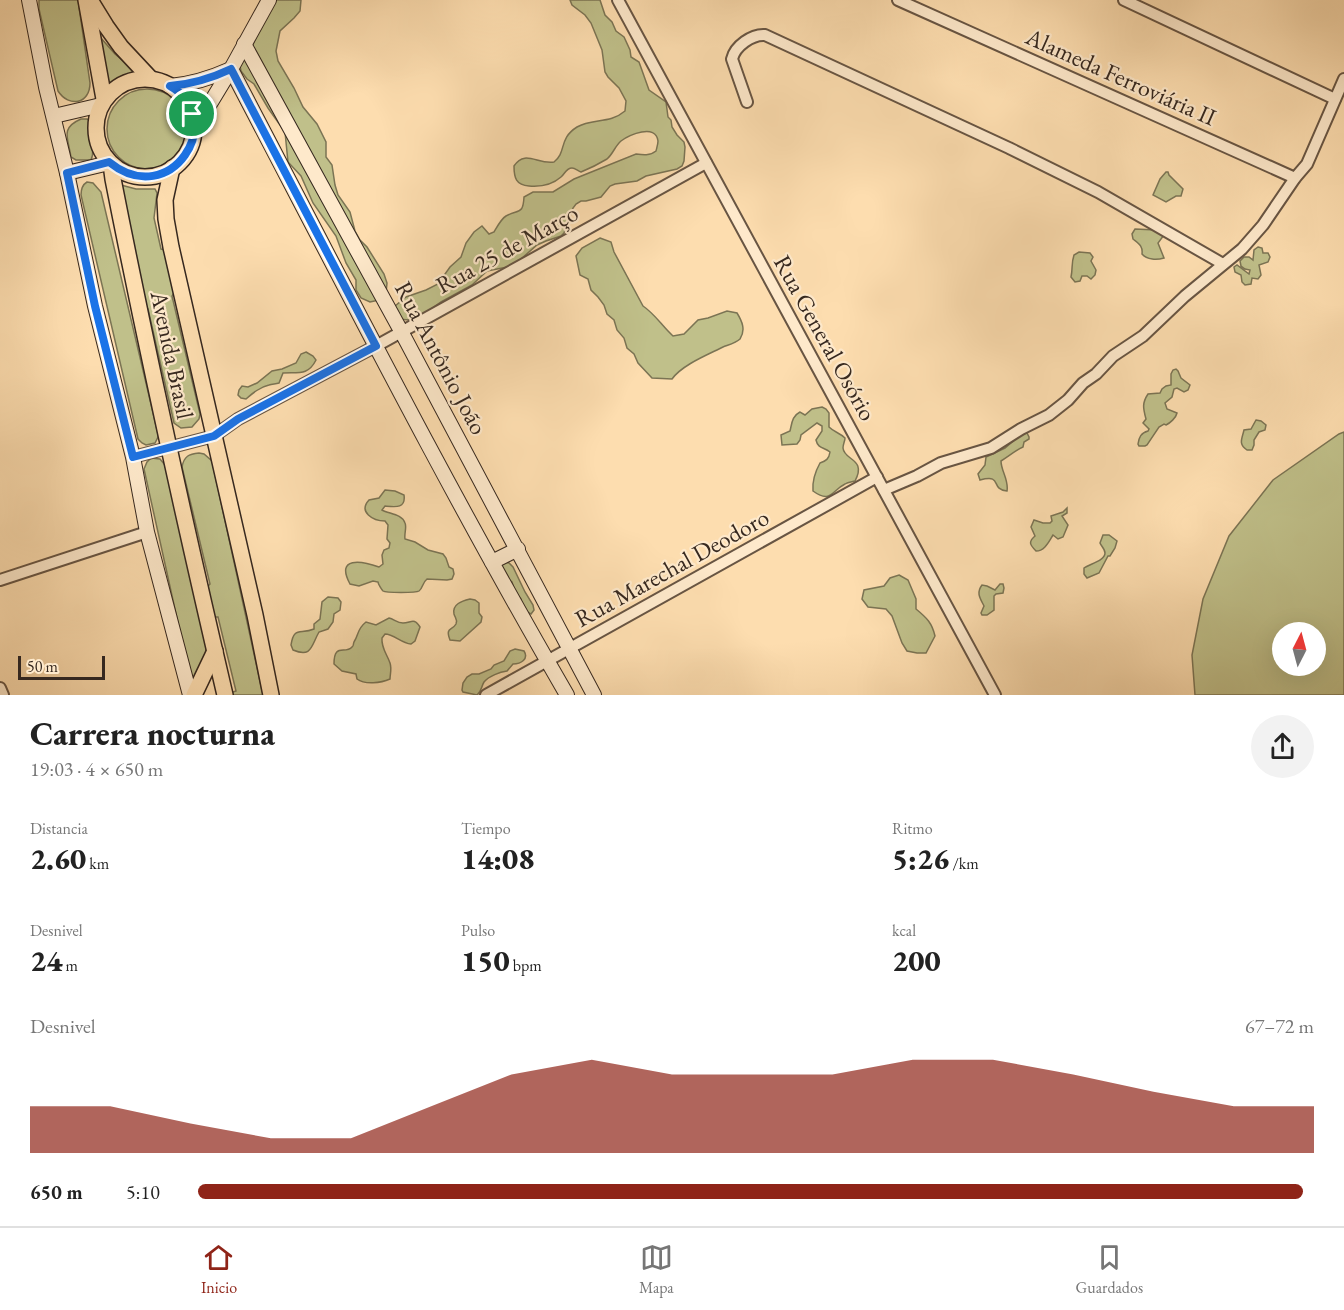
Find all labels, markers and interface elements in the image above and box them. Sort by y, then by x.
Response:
street label: Alameda Ferroviária II [1020,20,1221,132]
pin [166,88,217,139]
icon: arrive [175,97,208,130]
street label: Rua 25 de Março [430,197,584,300]
street label: Rua General Osório [767,249,884,426]
street label: Rua Antônio João [388,276,495,440]
street label: Avenida Brasil [144,287,201,422]
street label: Rua Marechal Deodoro [569,501,774,634]
north arrow [1272,622,1326,676]
map controls [1272,622,1326,676]
scale bar [18,653,105,680]
text: 50 m [27,656,58,677]
text: Carrera nocturna [30,712,275,755]
button: share [1251,715,1314,778]
text: 19:03 · 4 × 650 m [30,756,163,782]
text: Distancia [30,818,88,839]
text: Tiempo [461,818,511,839]
text: Ritmo [892,818,933,839]
text: 2.60 [30,839,86,878]
text: 14:08 [461,839,534,878]
text: 5:26 [892,839,949,878]
text: km [86,853,109,874]
text: /km [949,853,979,874]
text: Desnivel [30,920,83,941]
text: Pulso [461,920,495,941]
text: kcal [892,920,916,941]
text: 24 [30,941,62,980]
text: 150 [461,941,510,980]
text: 200 [892,941,941,980]
text: m [62,955,78,976]
text: bpm [510,955,542,976]
text: Desnivel [30,1013,96,1039]
text: 67–72 m [1245,1013,1314,1039]
text: 650 m [30,1179,83,1205]
text: 5:10 [126,1179,160,1205]
tab: Inicio [201,1241,237,1298]
tab: Mapa [639,1241,674,1298]
tab: Guardados [1076,1241,1143,1298]

